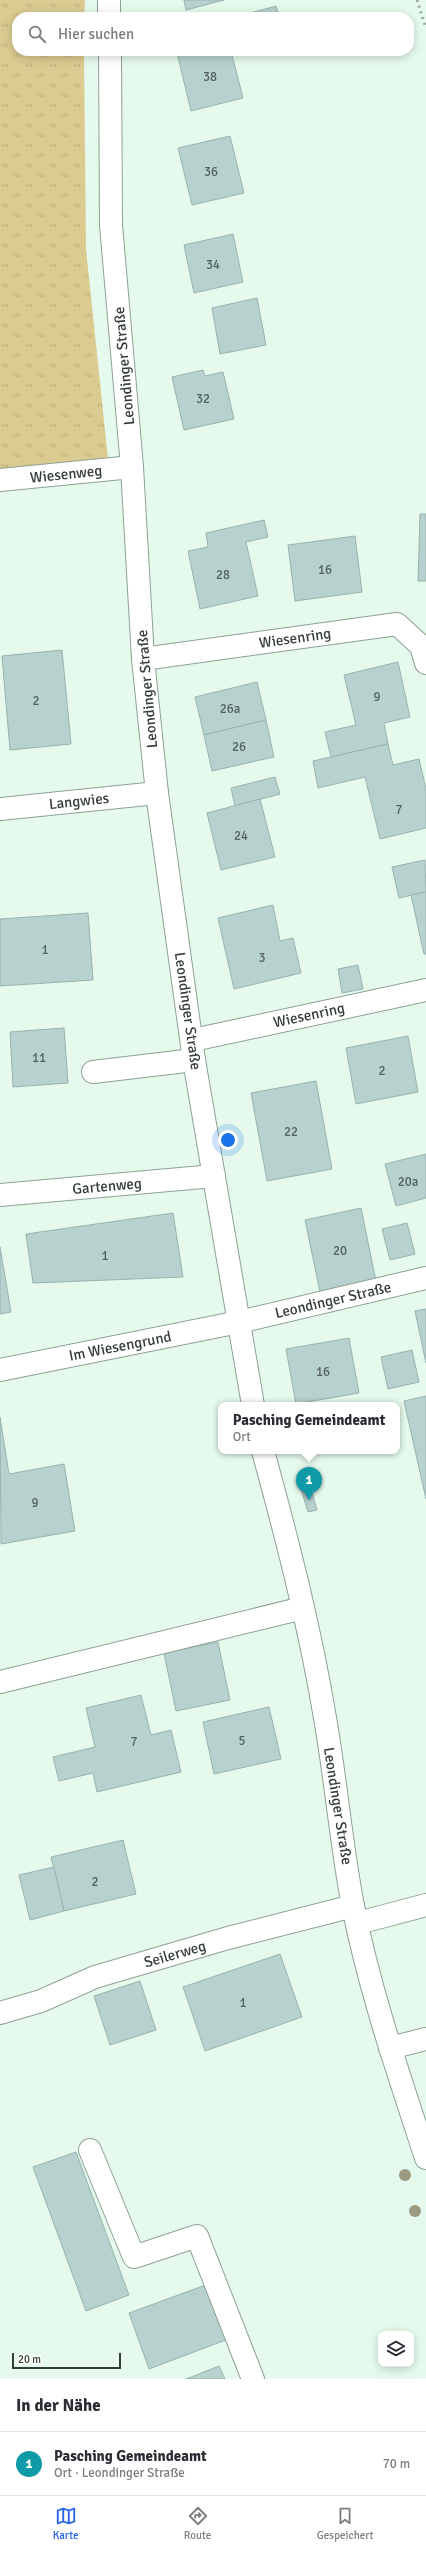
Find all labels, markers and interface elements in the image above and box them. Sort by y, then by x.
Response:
search box [12,12,414,56]
icon: search [26,23,48,45]
text: Hier suchen [58,25,134,43]
house number: 38 [203,69,217,85]
house number: 36 [204,164,218,180]
house number: 34 [206,257,220,273]
street label: Leondinger Straße [110,306,138,426]
house number: 32 [196,391,210,407]
street label: Wiesenweg [29,461,103,487]
house number: 16 [318,562,332,578]
house number: 28 [216,567,230,583]
street label: Wiesenring [258,624,332,652]
street label: Leondinger Straße [133,629,161,749]
house number: 9 [373,689,381,705]
house number: 2 [32,693,40,709]
house number: 26a [220,701,240,717]
house number: 26 [232,739,246,755]
street label: Langwies [48,789,110,813]
house number: 7 [395,802,403,818]
house number: 24 [234,828,248,844]
house number: 1 [41,942,49,958]
house number: 3 [258,950,266,966]
street label: Leondinger Straße [171,951,205,1071]
street label: Wiesenring [272,999,346,1031]
house number: 11 [32,1050,46,1066]
house number: 2 [378,1063,386,1079]
house number: 22 [284,1124,298,1140]
your location [218,1130,238,1150]
street label: Gartenweg [71,1174,143,1198]
house number: 20a [398,1174,418,1190]
house number: 20 [333,1243,347,1259]
house number: 1 [101,1248,109,1264]
street label: Leondinger Straße [273,1278,393,1322]
street label: Im Wiesengrund [67,1327,173,1365]
house number: 16 [316,1364,330,1380]
popup [218,1402,400,1454]
text: Pasching Gemeindeamt [233,1411,385,1429]
text: Ort [233,1429,251,1445]
pin: 1 [296,1467,322,1500]
house number: 9 [31,1495,39,1511]
house number: 5 [238,1733,246,1749]
house number: 7 [130,1734,138,1750]
street label: Leondinger Straße [320,1746,356,1866]
house number: 2 [91,1874,99,1890]
street label: Seilerweg [142,1937,208,1971]
house number: 1 [239,1995,247,2011]
map controls [378,2331,414,2367]
button: layers [378,2331,414,2367]
scale bar [12,2351,121,2370]
text: 20 m [18,2353,41,2366]
text: In der Nähe [16,2395,101,2416]
text: Pasching Gemeindeamt [54,2447,207,2465]
text: 1 [25,2456,33,2472]
text: 70 m [383,2456,410,2472]
text: Ort · Leondinger Straße [54,2465,185,2481]
tab: Karte [53,2505,78,2542]
tab: Route [184,2505,211,2542]
tab: Gespeichert [317,2505,373,2542]

